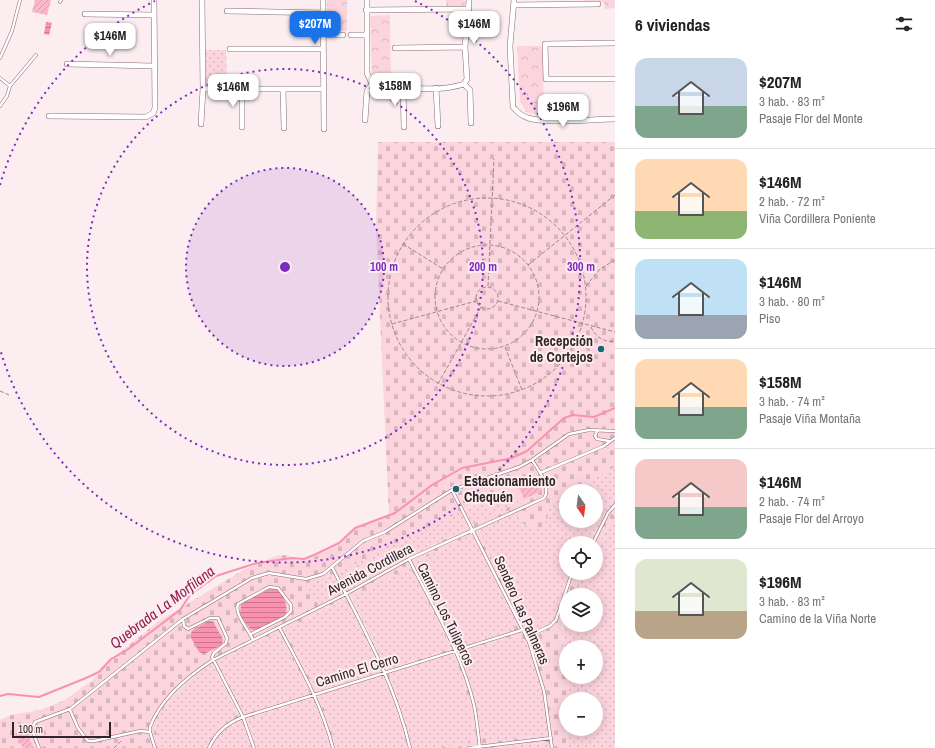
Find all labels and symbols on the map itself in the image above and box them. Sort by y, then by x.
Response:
pin: $207M [287,11,343,45]
pin: $146M [446,11,502,45]
pin: $146M [82,23,138,57]
pin: $158M [367,73,423,107]
pin: $146M [205,74,261,108]
pin: $196M [535,94,591,128]
text: 100 m [370,259,398,275]
text: 200 m [469,259,497,275]
text: 300 m [567,259,595,275]
centre of rings [278,260,292,274]
place label: Recepción de Cortejos [530,332,593,366]
marker: Recepción de Cortejos [596,344,606,354]
place label: Estacionamiento Chequén [464,472,556,506]
marker: Estacionamiento Chequén [451,484,461,494]
north arrow [559,484,603,528]
street label: Avenida Cordillera [323,538,417,600]
street label: Sendero Las Palmeras [490,553,554,667]
water label: Quebrada La Morfilana [105,560,219,653]
street label: Camino Los Tuliperos [413,560,479,668]
street label: Camino El Cerro [313,649,401,691]
scale bar [12,720,111,739]

